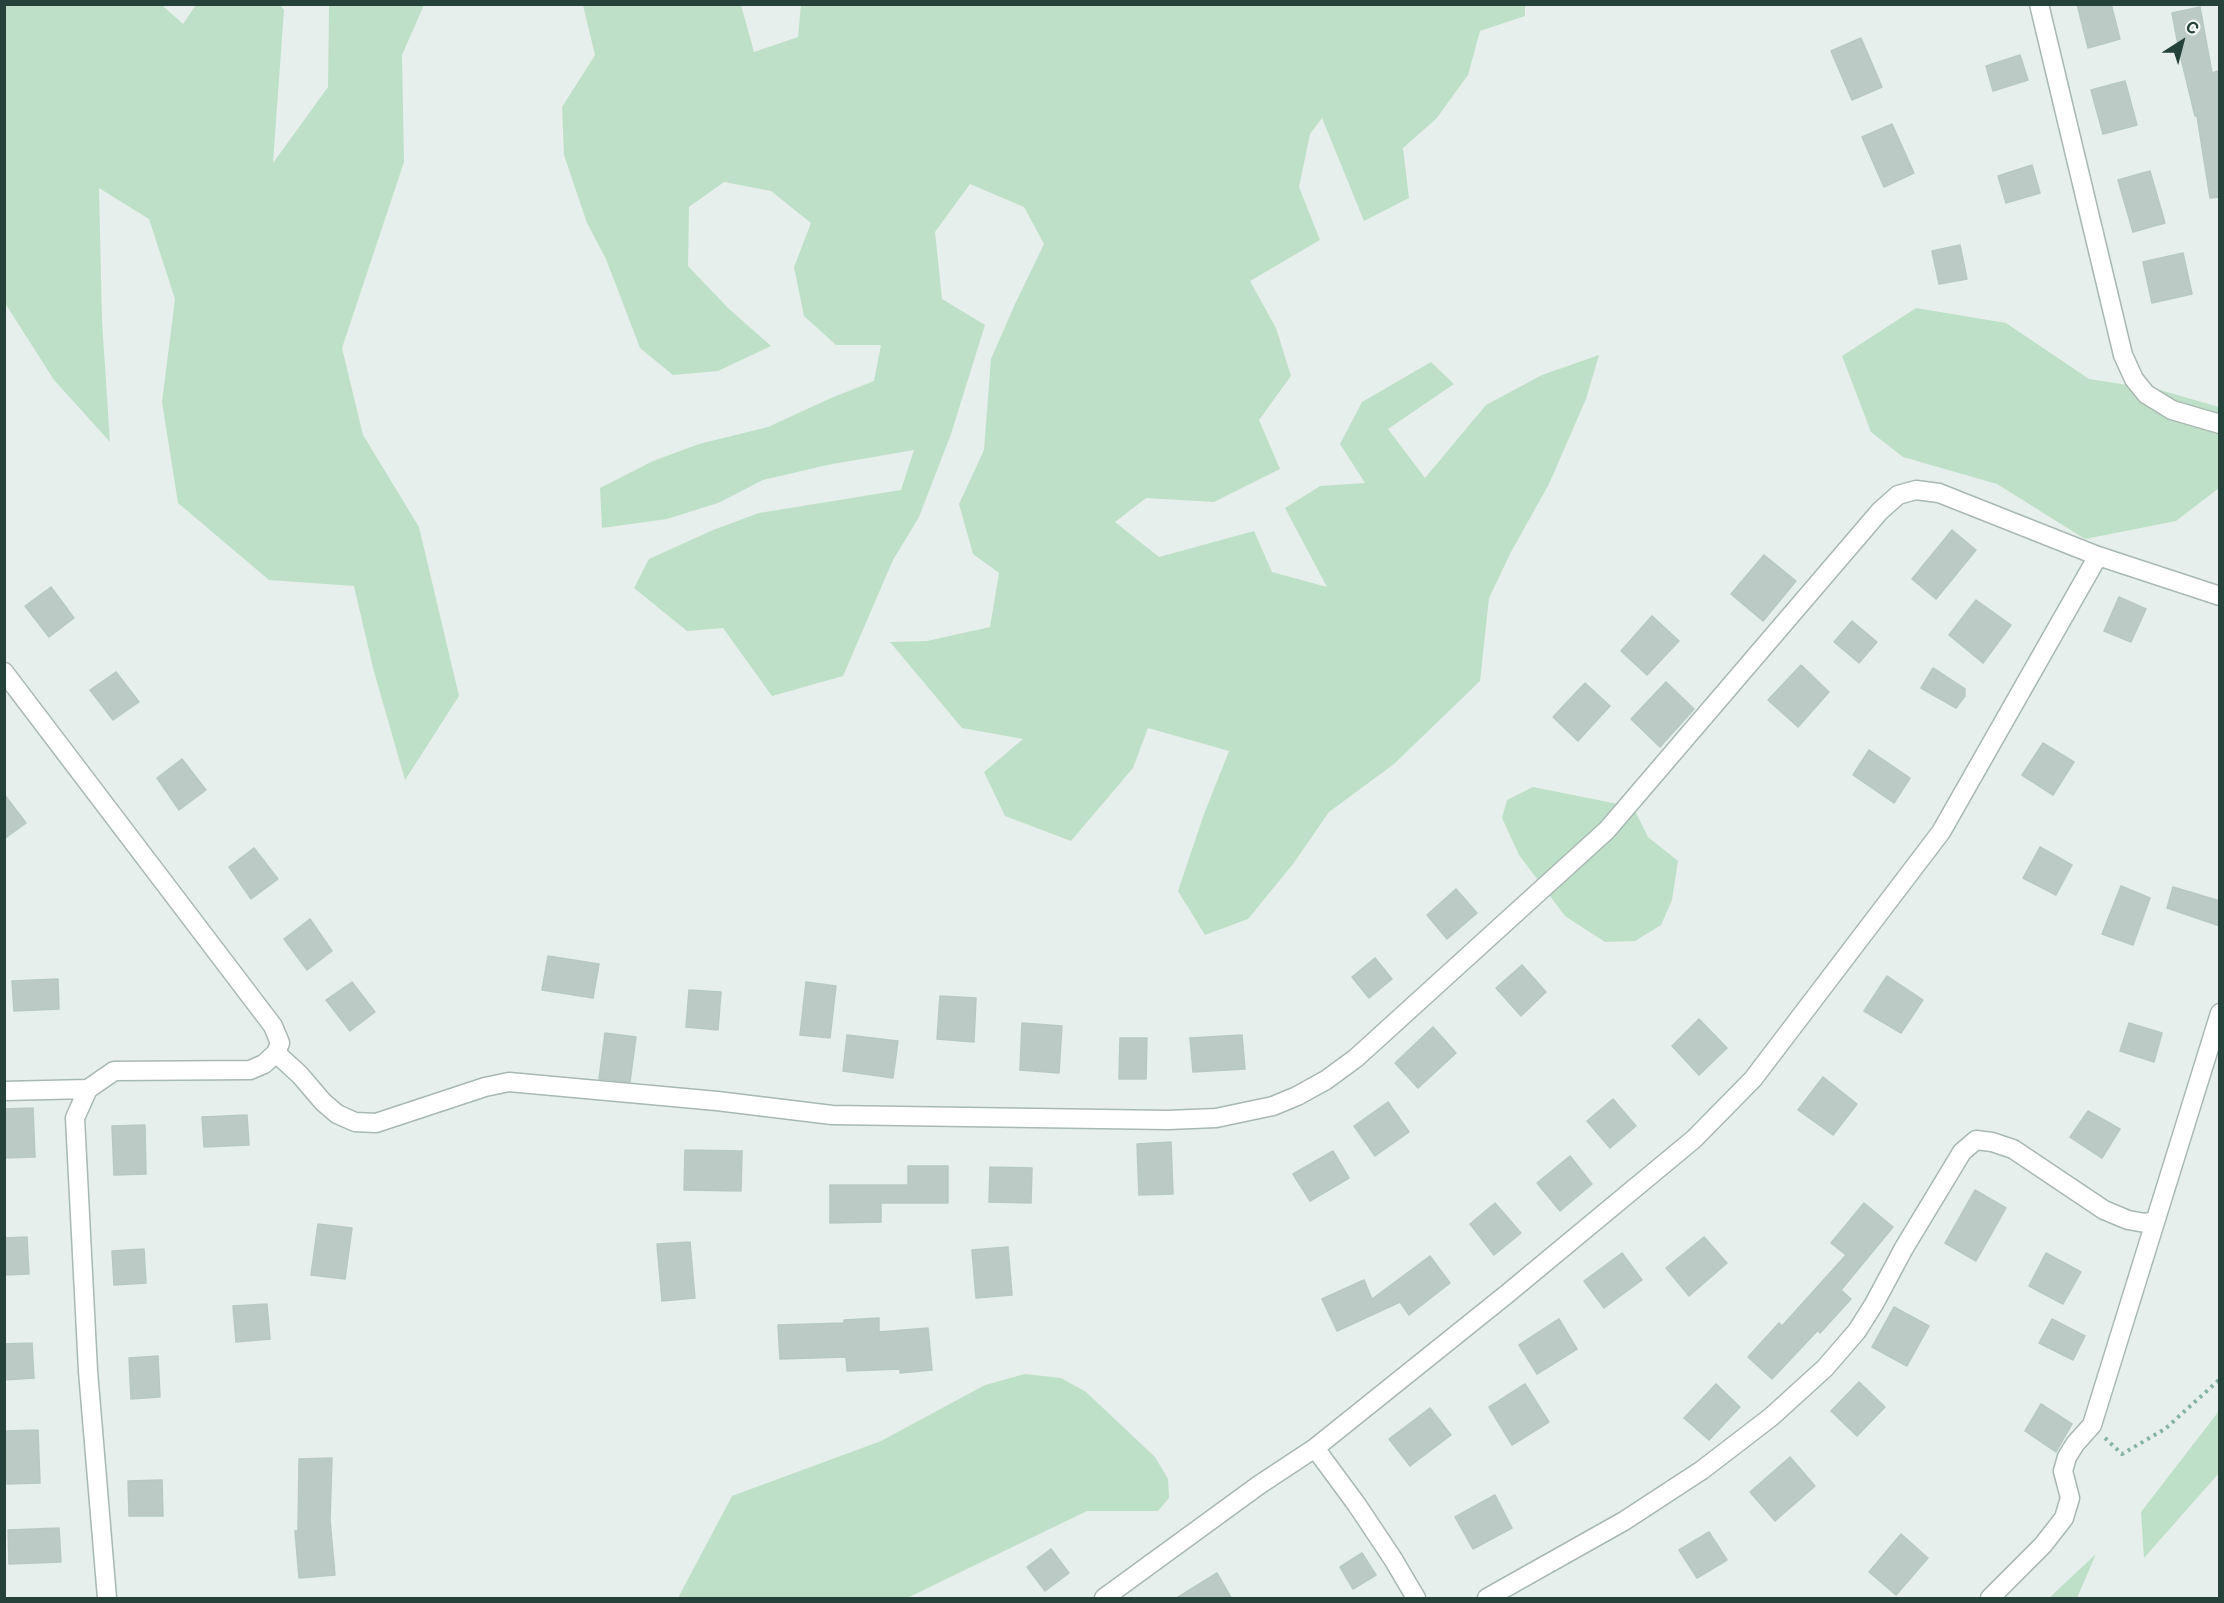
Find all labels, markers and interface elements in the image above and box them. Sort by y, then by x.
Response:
north arrow [2152,12,2212,72]
text: С [2182,16,2203,39]

